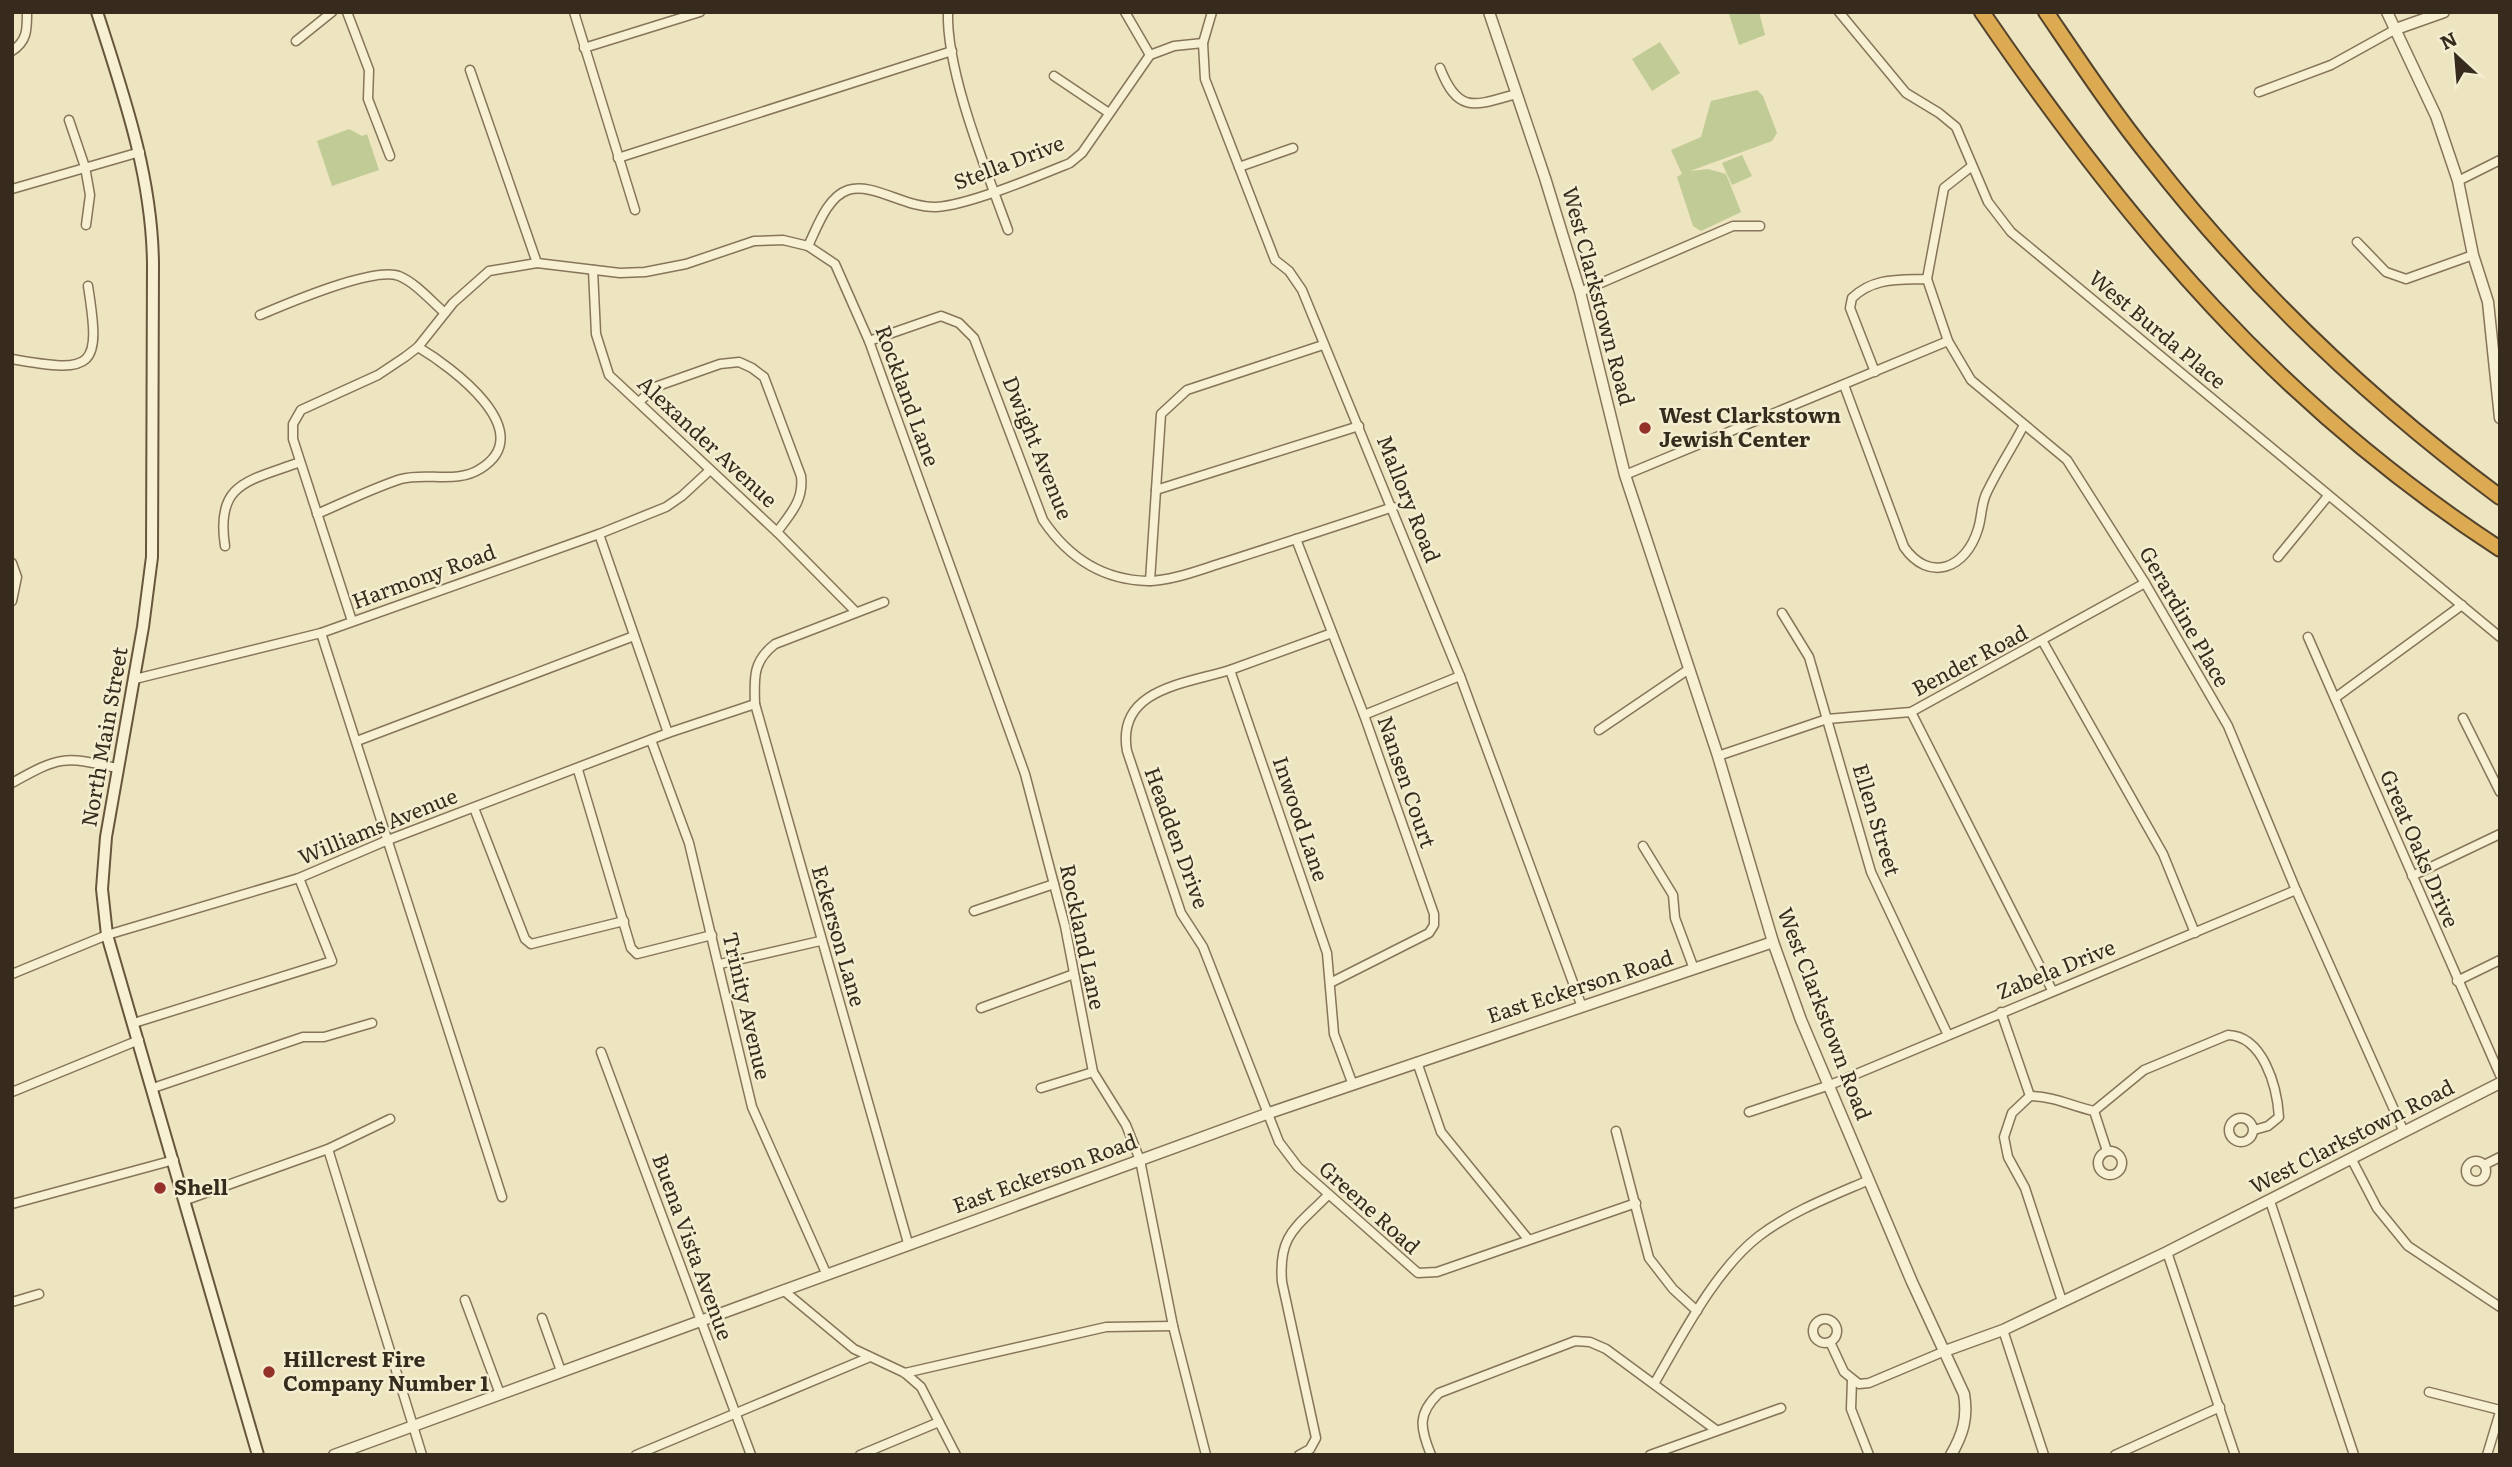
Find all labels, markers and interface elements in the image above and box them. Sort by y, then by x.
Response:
north arrow [2421,21,2491,91]
text: N [2435,24,2461,56]
street label: Stella Drive [948,125,1068,196]
street label: West Clarkstown Road [1556,182,1645,408]
street label: West Burda Place [2083,261,2234,395]
street label: Rockland Lane [869,320,949,470]
street label: Alexander Avenue [632,367,786,513]
street label: Dwight Avenue [996,371,1082,524]
place label: West Clarkstown Jewish Center [1659,398,1842,453]
marker: West Clarkstown Jewish Center [1637,420,1653,436]
street label: Mallory Road [1371,430,1450,567]
street label: Harmony Road [347,534,500,615]
street label: Gerardine Place [2133,540,2239,692]
street label: Bender Road [1906,615,2032,702]
street label: North Main Street [71,644,134,829]
street label: Nansen Court [1371,711,1446,852]
street label: Inwood Lane [1266,752,1338,885]
street label: Ellen Street [1847,759,1910,880]
street label: Headden Drive [1138,762,1218,912]
street label: Great Oaks Drive [2374,764,2469,932]
street label: Williams Avenue [293,779,461,871]
street label: Eckerson Lane [805,861,875,1010]
street label: Rockland Lane [1054,861,1115,1012]
street label: West Clarkstown Road [1771,902,1881,1124]
street label: Trinity Avenue [716,929,780,1082]
street label: Zabela Drive [1991,930,2119,1006]
street label: East Eckerson Road [1482,940,1676,1029]
street label: West Clarkstown Road [2243,1070,2458,1200]
street label: East Eckerson Road [948,1124,1141,1219]
street label: Buena Vista Avenue [646,1149,743,1344]
street label: Greene Road [1313,1152,1428,1260]
place label: Shell [174,1170,229,1201]
marker: Shell [152,1180,168,1196]
place label: Hillcrest Fire Company Number 1 [283,1342,489,1397]
marker: Hillcrest Fire Company Number 1 [261,1364,277,1380]

